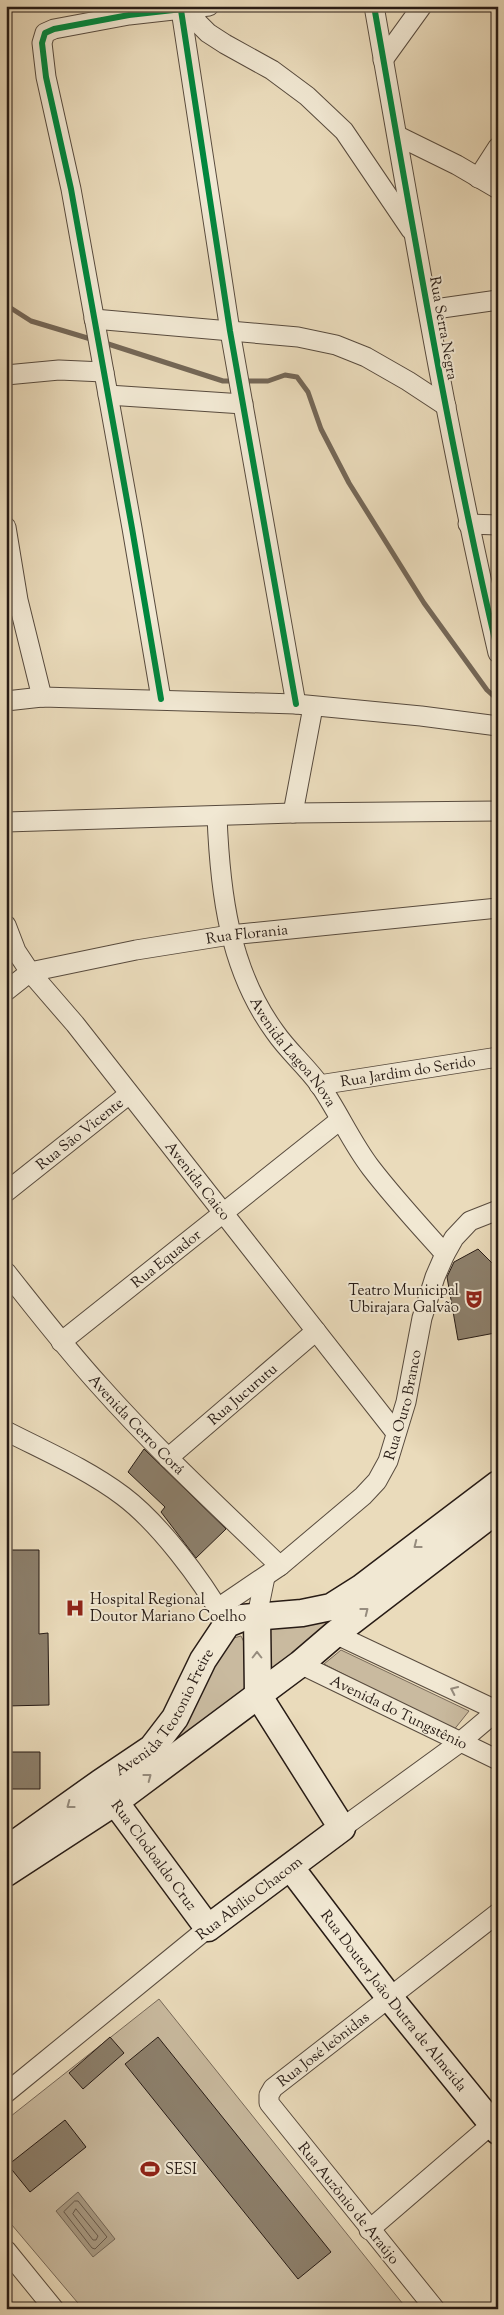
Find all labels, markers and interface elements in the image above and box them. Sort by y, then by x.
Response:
street label: Rua Serra Negra [423,275,462,382]
street label: Rua Florania [205,920,289,951]
street label: Avenida Lagoa Nova [244,994,340,1112]
street label: Rua Jardim do Serido [339,1052,477,1093]
street label: Rua São Vicente [32,1093,129,1176]
street label: Avenida Caico [159,1138,234,1226]
street label: Rua Equador [127,1225,206,1294]
place label: Teatro Municipal Ubirajara Galvão [348,1281,459,1319]
theatre icon: Teatro Municipal Ubirajara Galvão [463,1288,485,1310]
street label: Rua Ouro Branco [380,1348,428,1463]
street label: Rua Jucurutu [204,1359,283,1431]
street label: Avenida Cerro Corá [83,1371,189,1480]
one-way arrow [414,1540,423,1548]
place label: Hospital Regional Doutor Mariano Coelho [90,1590,246,1628]
hospital icon: Hospital Regional Doutor Mariano Coelho [64,1597,86,1619]
one-way arrow [359,1608,368,1616]
street label: Avenida Teotonio Freire [112,1645,220,1782]
one-way arrow [252,1651,262,1659]
street label: Avenida do Tungstênio [326,1671,471,1756]
one-way arrow [450,1685,459,1696]
one-way arrow [142,1774,152,1783]
street label: Rua Clodoaldo Cruz [105,1796,201,1916]
one-way arrow [66,1799,76,1808]
street label: Rua Abílio Chacom [192,1852,308,1946]
street label: Rua Doutor João Dutra de Almeida [315,1906,471,2097]
street label: Rua José leônidas [274,2008,374,2093]
street label: Rua Auzônio de Araújo [292,2138,404,2269]
sports icon: SESI [139,2158,161,2180]
place label: SESI [165,2160,197,2181]

